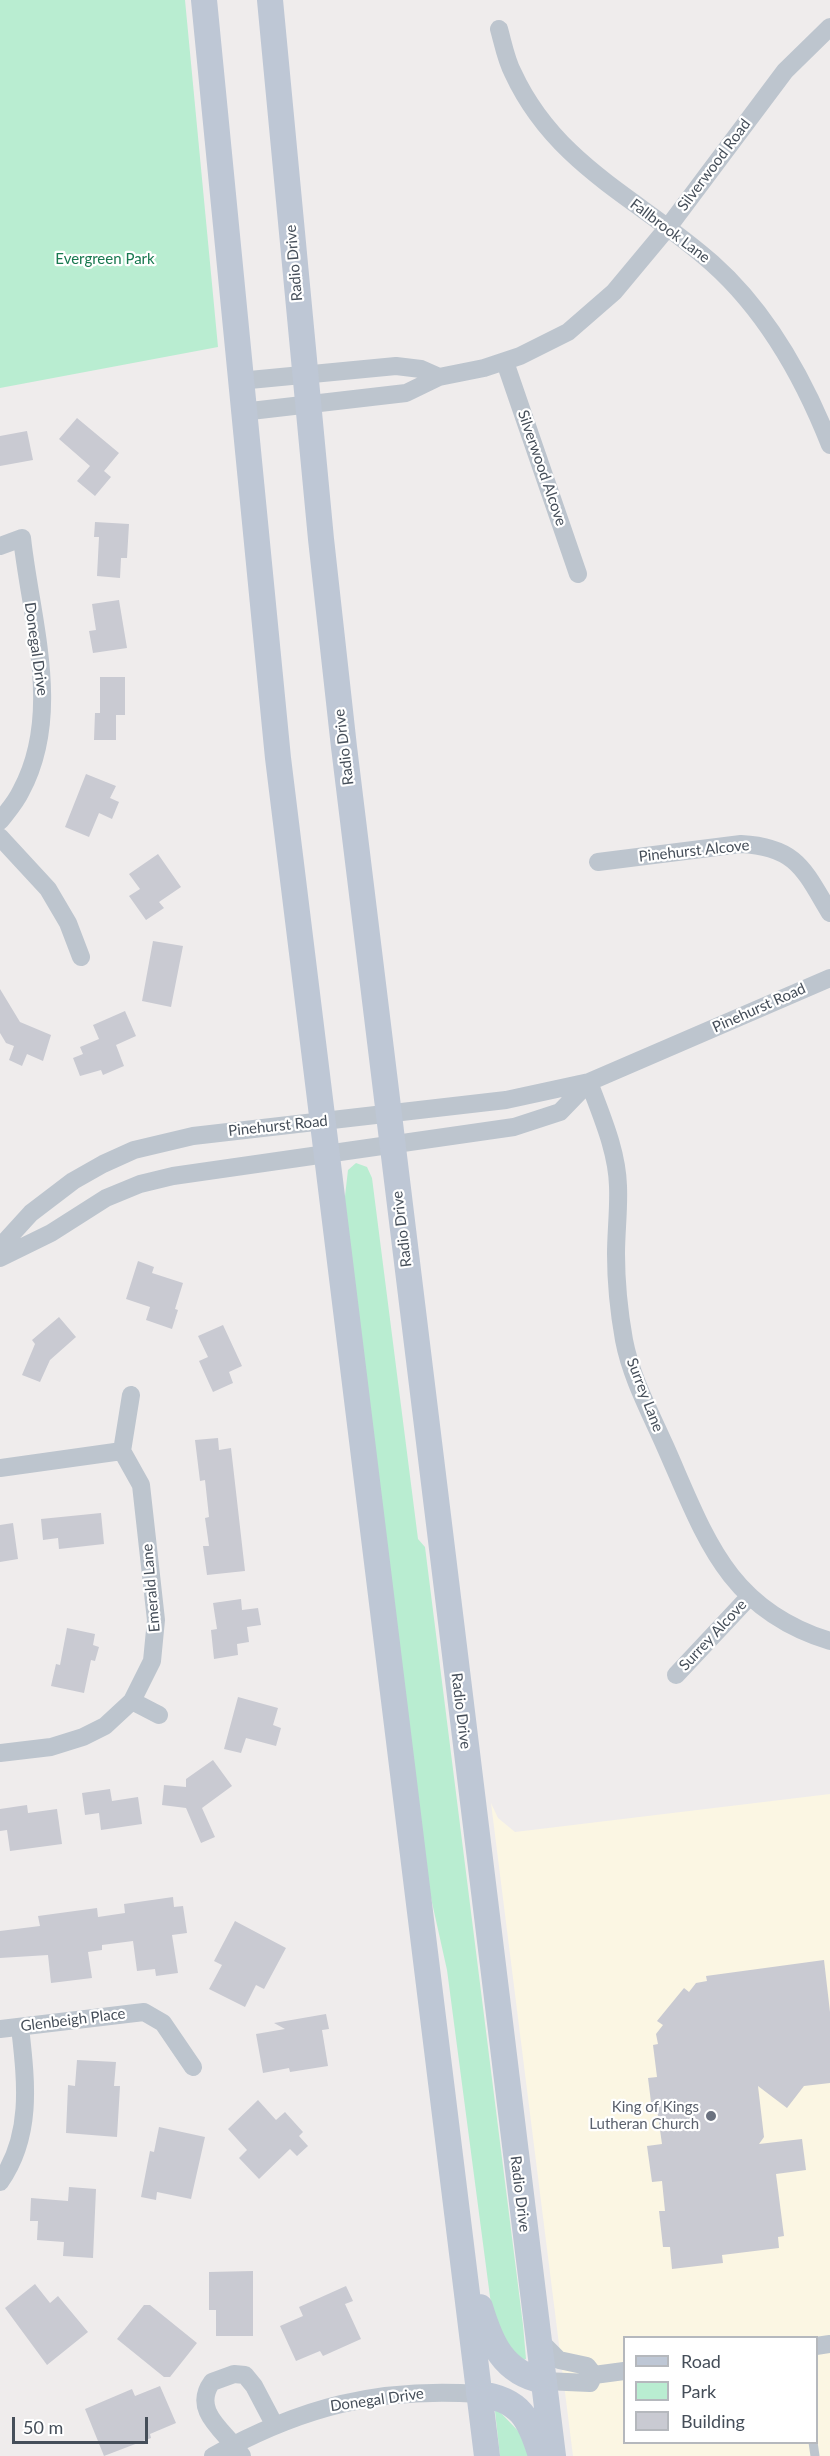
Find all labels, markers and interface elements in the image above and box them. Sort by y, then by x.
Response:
street label: Silverwood Road [674,116,754,214]
street label: Fallbrook Lane [626,195,714,267]
street label: Radio Drive [282,224,306,302]
park label: Evergreen Park [55,250,155,268]
street label: Silverwood Alcove [514,408,570,528]
street label: Donegal Drive [21,601,51,697]
street label: Radio Drive [330,708,358,786]
street label: Pinehurst Alcove [638,836,750,866]
street label: Pinehurst Road [710,979,808,1037]
street label: Pinehurst Road [227,1112,329,1140]
street label: Radio Drive [388,1190,416,1268]
street label: Surrey Lane [623,1356,667,1434]
street label: Emerald Lane [138,1543,164,1633]
street label: Surrey Alcove [675,1596,751,1674]
street label: Radio Drive [447,1672,475,1750]
street label: Glenbeigh Place [20,2005,126,2035]
place label: King of Kings Lutheran Church [589,2098,699,2133]
marker: King of Kings Lutheran Church [704,2109,718,2123]
street label: Radio Drive [506,2155,534,2233]
legend [623,2336,818,2444]
text: Road [681,2350,721,2372]
text: Park [681,2380,716,2402]
street label: Donegal Drive [329,2385,425,2415]
scale bar [15,2405,152,2443]
text: Building [681,2410,745,2432]
text: 50 m [23,2416,63,2438]

